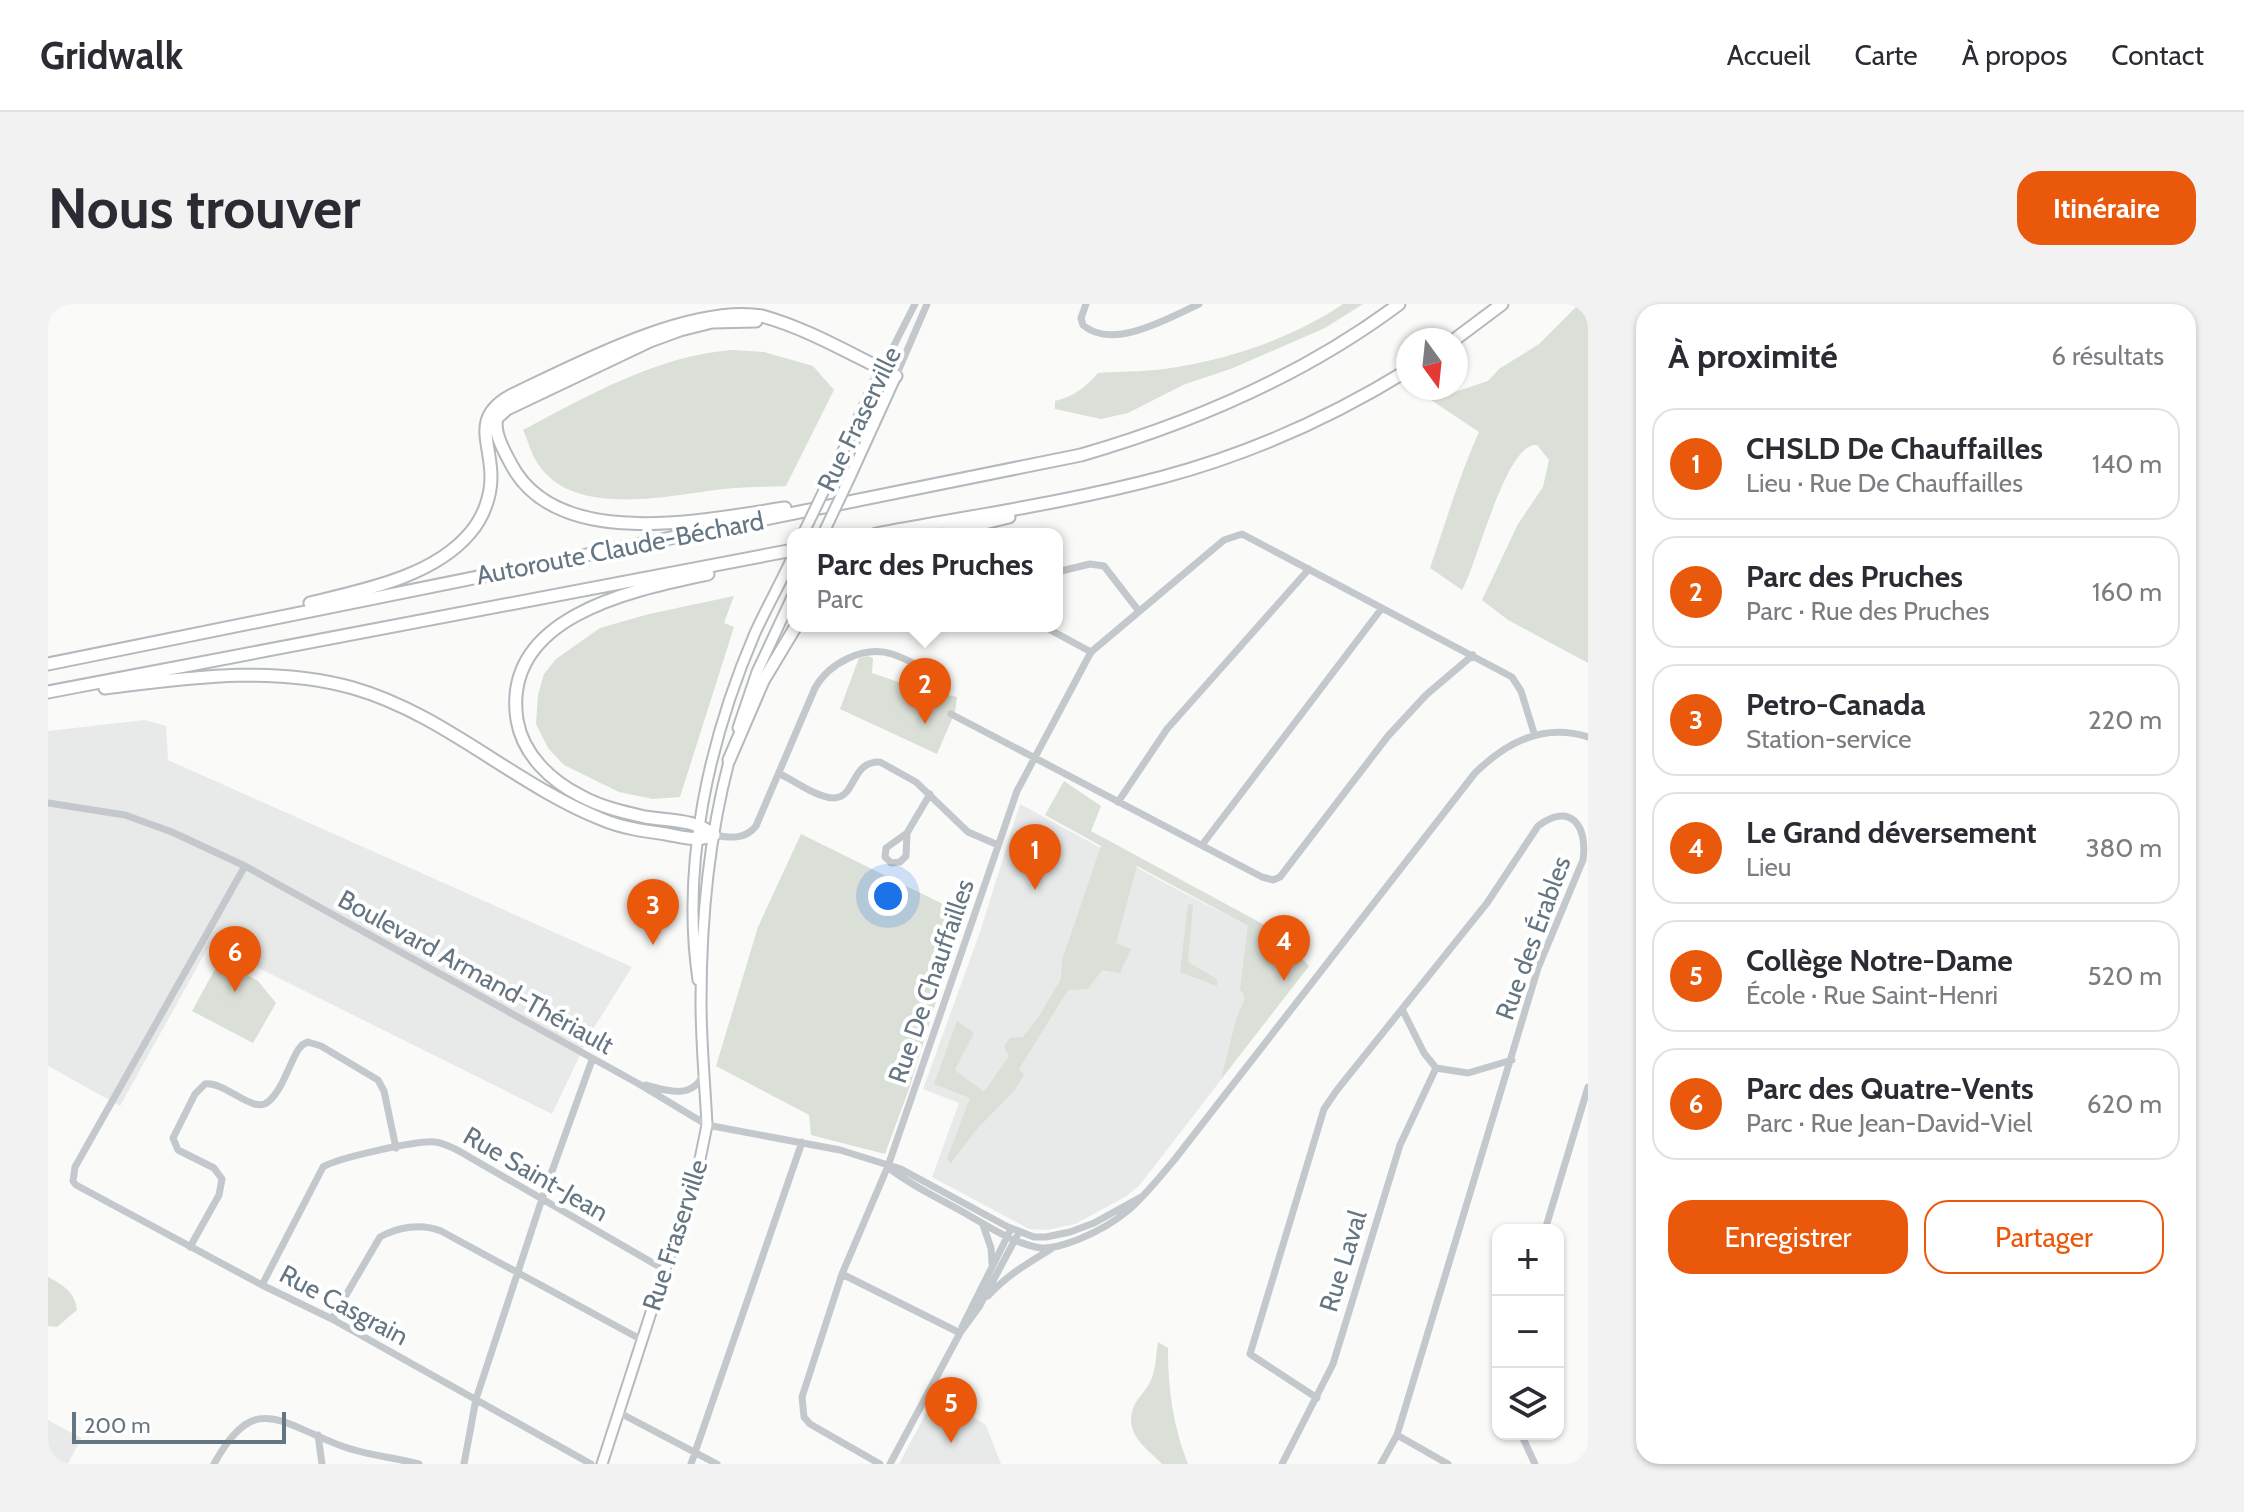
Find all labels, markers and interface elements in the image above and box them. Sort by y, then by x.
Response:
text: Gridwalk [40,32,183,79]
text: Accueil [1727,38,1810,72]
text: Carte [1854,38,1918,72]
text: À propos [1962,38,2067,72]
text: Contact [2111,38,2204,72]
button: Itinéraire [2017,171,2196,245]
text: Nous trouver [48,174,361,242]
north arrow [1396,328,1468,400]
text: À proximité [1668,335,1838,377]
text: 6 résultats [2051,340,2164,372]
street label: Rue Fraserville [810,341,908,497]
text: CHSLD De Chauffailles [1746,430,2043,467]
text: 1 [1691,448,1701,480]
text: 140 m [2092,448,2162,480]
text: Lieu · Rue De Chauffailles [1746,467,2023,499]
street label: Autoroute Claude-Béchard [473,504,767,592]
popup [787,528,1063,632]
text: Parc des Pruches [817,546,1033,583]
text: Parc des Pruches [1746,558,1963,595]
text: 2 [1689,576,1703,608]
text: 160 m [2092,576,2162,608]
text: Parc [817,583,863,615]
text: Parc · Rue des Pruches [1746,595,1990,627]
pin: 2 [899,658,951,724]
text: Petro-Canada [1746,686,1925,723]
text: 3 [1689,704,1703,736]
text: 220 m [2088,704,2162,736]
text: Station-service [1746,723,1911,755]
text: Le Grand déversement [1746,814,2037,851]
pin: 1 [1009,824,1061,890]
text: 4 [1688,832,1704,864]
text: 380 m [2085,832,2162,864]
text: Lieu [1746,851,1791,883]
street label: Rue des Érables [1489,852,1577,1024]
street label: Rue De Chauffailles [881,875,981,1087]
your location [868,876,908,916]
pin: 3 [627,879,679,945]
street label: Boulevard Armand-Thériault [333,883,620,1061]
pin: 4 [1258,915,1310,981]
pin: 6 [209,926,261,992]
text: Collège Notre-Dame [1746,942,2013,979]
text: 5 [1689,960,1703,992]
text: 520 m [2088,960,2162,992]
text: École · Rue Saint-Henri [1746,979,1998,1011]
text: Parc des Quatre-Vents [1746,1070,2034,1107]
text: 6 [1689,1088,1703,1120]
text: 620 m [2087,1088,2162,1120]
text: Parc · Rue Jean-David-Viel [1746,1107,2032,1139]
street label: Rue Saint-Jean [458,1120,614,1228]
street label: Rue Fraserville [636,1155,714,1315]
button: Enregistrer [1668,1200,1908,1274]
button: Partager [1924,1200,2164,1274]
street label: Rue Laval [1312,1206,1374,1316]
map controls [1492,1224,1564,1440]
button: + [1492,1224,1564,1296]
street label: Rue Casgrain [274,1258,414,1352]
button: − [1492,1296,1564,1368]
button: layers [1492,1368,1564,1440]
pin: 5 [925,1377,977,1443]
scale bar [72,1408,286,1444]
text: 200 m [84,1412,150,1439]

